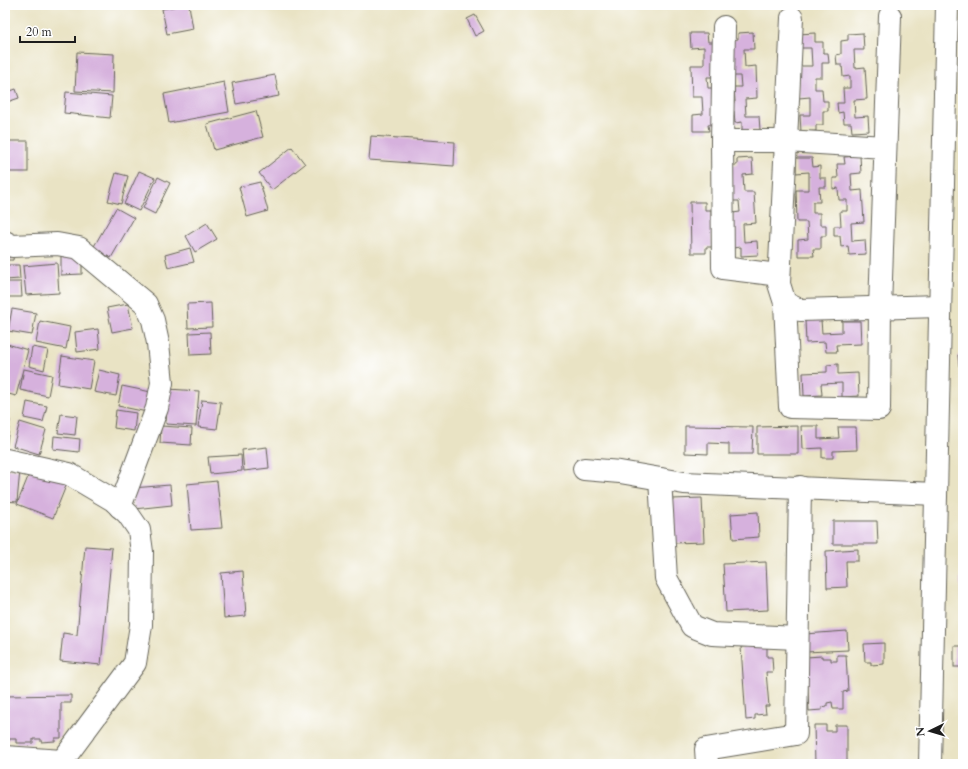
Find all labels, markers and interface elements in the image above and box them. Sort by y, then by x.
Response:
scale bar [20,18,75,44]
text: 20 m [26,24,53,40]
north arrow [910,711,950,751]
text: N [913,726,928,737]

